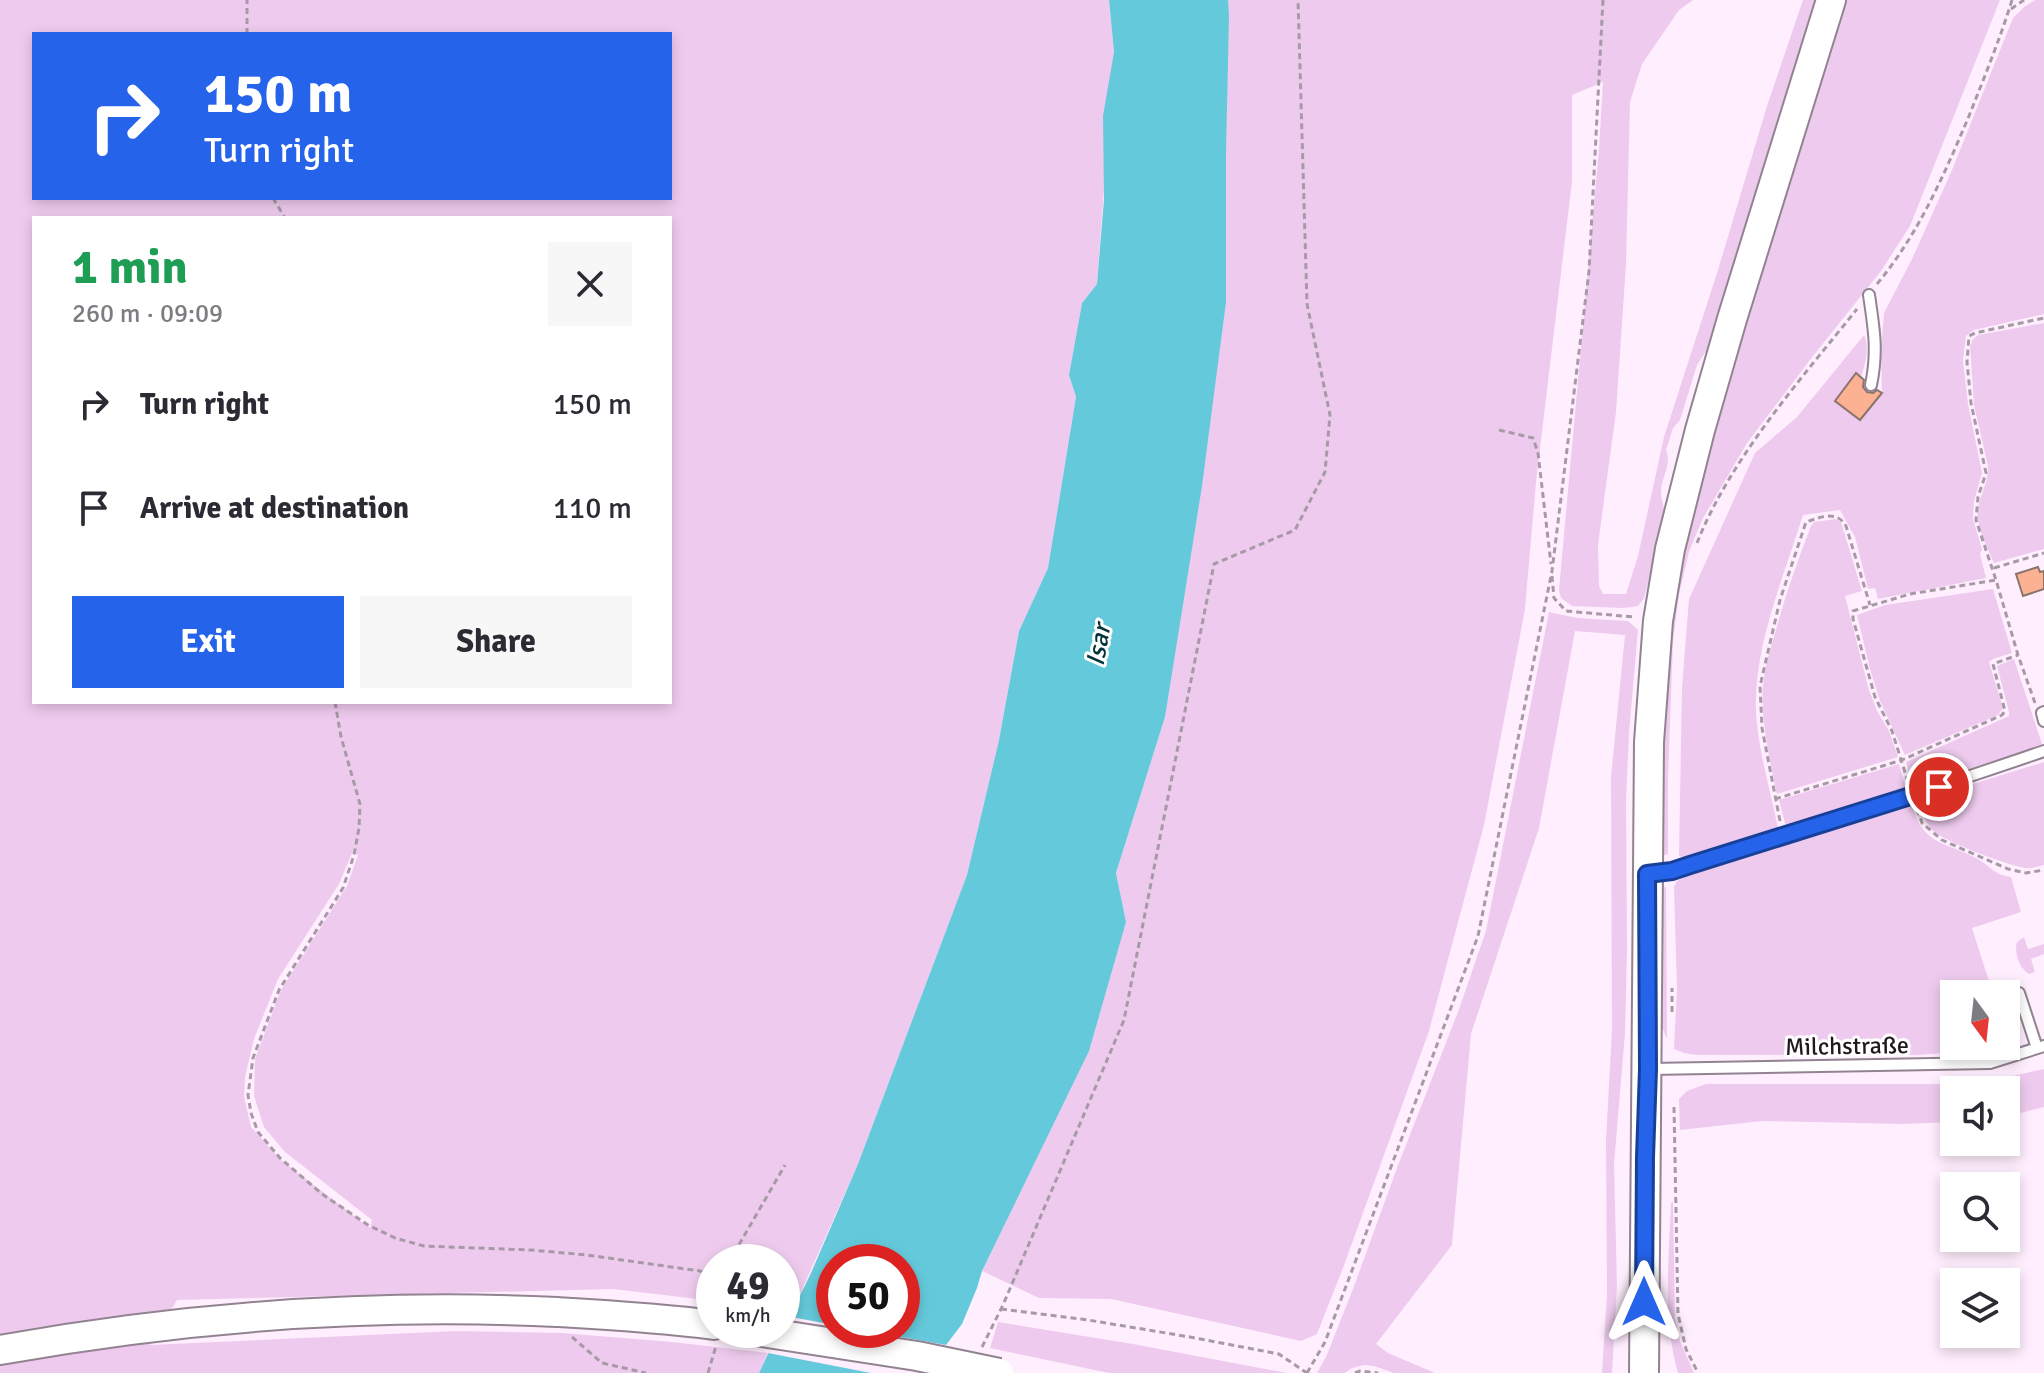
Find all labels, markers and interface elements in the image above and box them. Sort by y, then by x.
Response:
text: 150 m [204,59,352,128]
icon: right [72,64,176,168]
text: Turn right [204,128,354,173]
text: 1 min [72,238,188,297]
button: close [548,242,632,326]
text: 260 m · 09:09 [72,298,223,330]
icon: right [72,382,116,426]
text: Turn right [140,386,269,423]
text: 150 m [553,386,632,423]
icon: arrive [72,486,116,530]
text: Arrive at destination [140,490,409,527]
text: 110 m [553,490,632,527]
button: Exit [72,596,344,688]
button: Share [360,596,632,688]
water label: Isar [1080,618,1119,668]
pin [1905,753,1973,821]
icon: arrive [1917,765,1961,809]
north arrow [1940,980,2020,1060]
map controls [1940,980,2020,1348]
street label: Milchstraße [1785,1030,1909,1062]
button: sound [1940,1076,2020,1156]
button: search [1940,1172,2020,1252]
speed limit sign: 50 [816,1244,920,1348]
position arrow [1602,1260,1686,1344]
text: 49 [726,1261,770,1311]
button: layers [1940,1268,2020,1348]
text: km/h [725,1303,771,1328]

